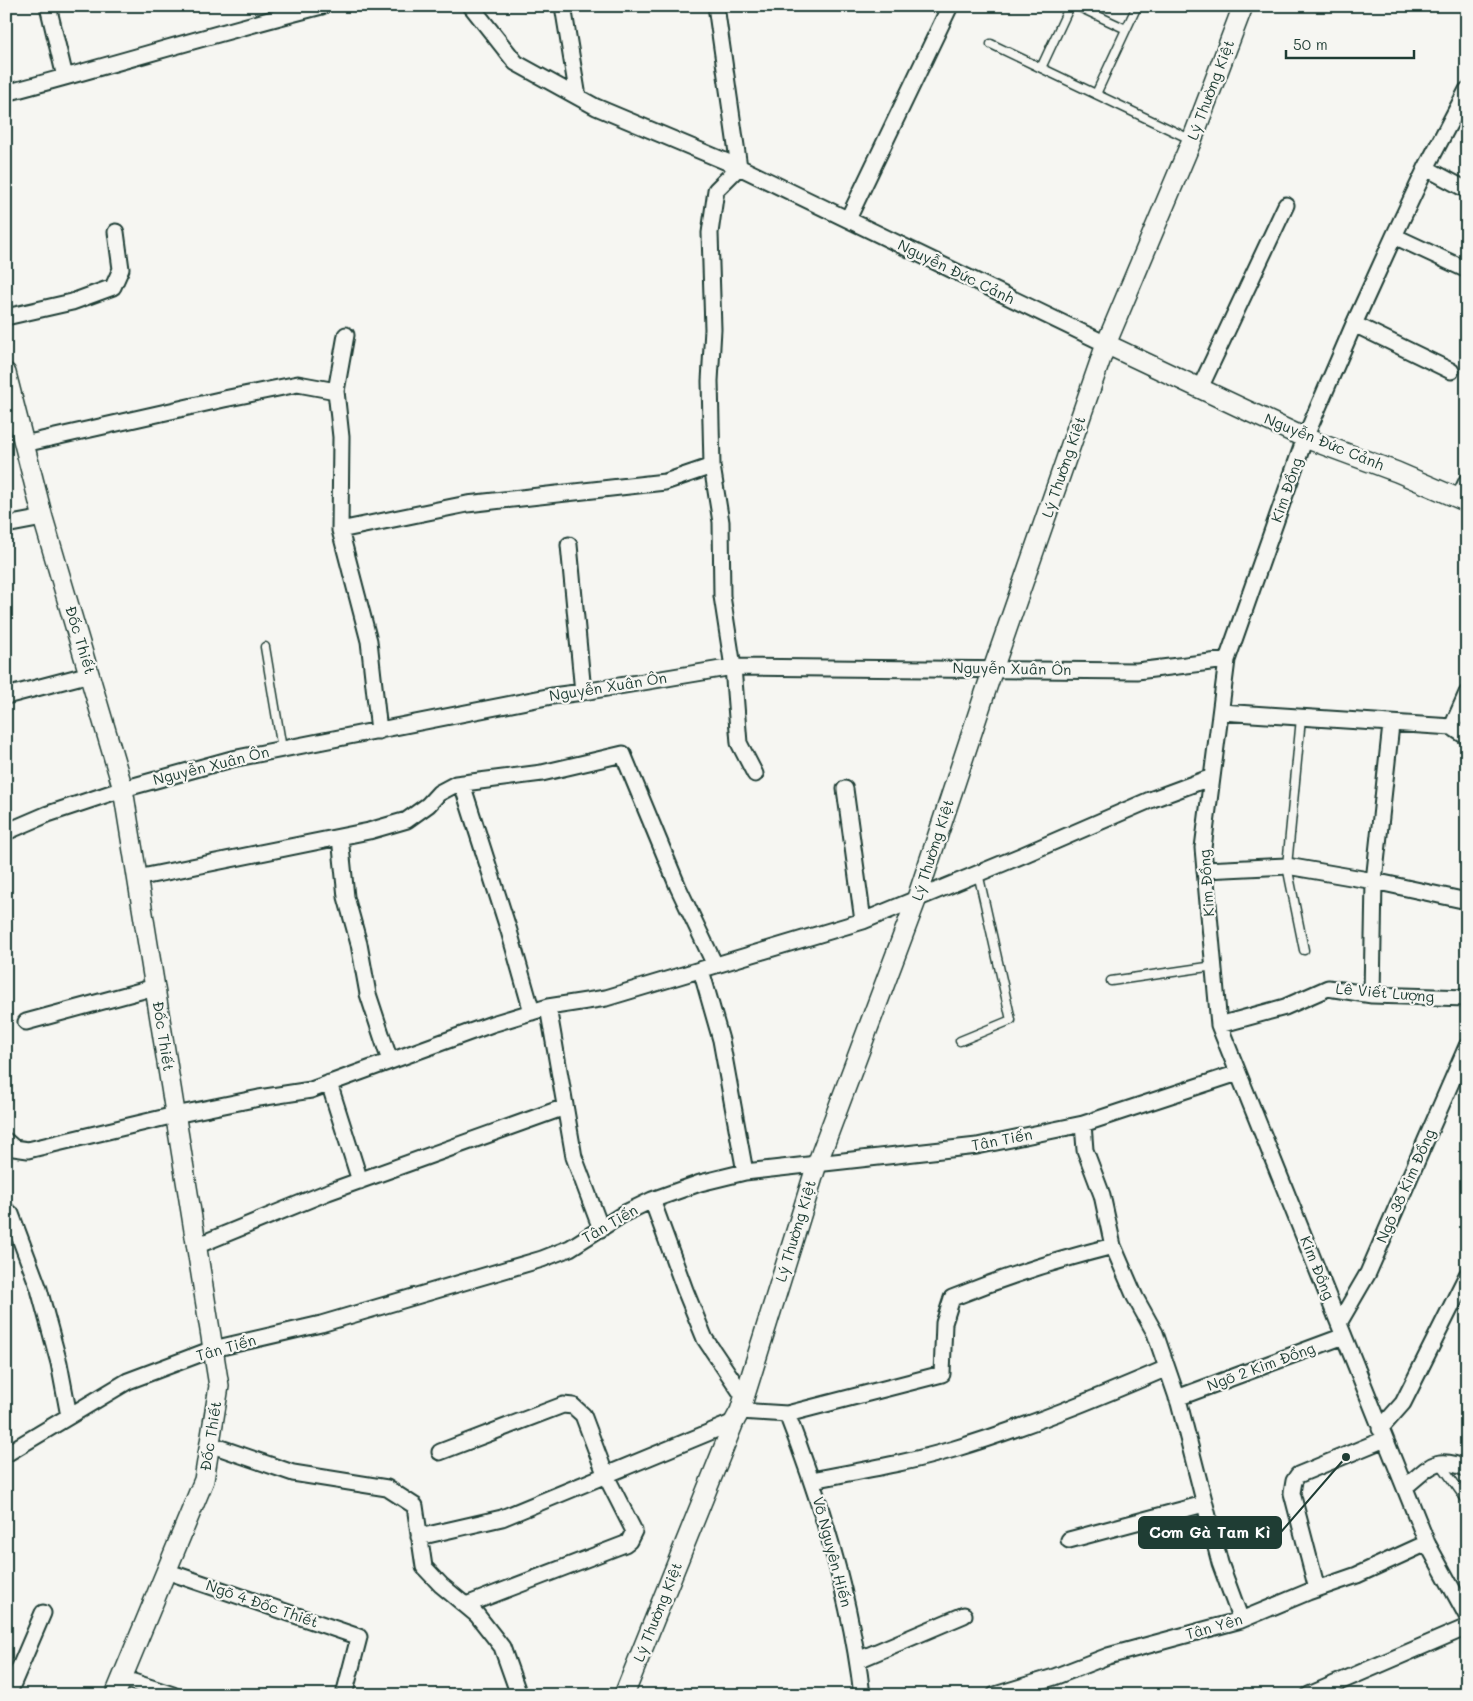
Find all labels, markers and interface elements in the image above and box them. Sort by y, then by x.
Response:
scale bar [1286,28,1413,60]
text: 50 m [1293,34,1328,54]
street label: Lý Thường Kiệt [1182,37,1238,143]
street label: Nguyễn Đức Cảnh [895,234,1018,308]
street label: Nguyễn Đức Cảnh [1261,408,1387,474]
street label: Lý Thường Kiệt [1036,413,1090,520]
street label: Kim Đồng [1266,454,1307,525]
street label: Đốc Thiết [61,603,101,676]
street label: Nguyễn Xuân Ôn [952,657,1072,679]
street label: Nguyễn Xuân Ôn [548,667,668,705]
street label: Nguyễn Xuân Ôn [151,741,271,789]
street label: Lý Thường Kiệt [906,796,958,903]
street label: Kim Đồng [1194,849,1218,917]
street label: Lê Viết Lượng [1335,978,1436,1006]
street label: Đốc Thiết [149,999,179,1072]
street label: Tân Tiến [970,1123,1034,1155]
street label: Ngõ 38 Kim Đồng [1371,1125,1439,1246]
street label: Lý Thường Kiệt [770,1177,820,1284]
street label: Tân Tiến [578,1199,641,1247]
street label: Kim Đồng [1296,1233,1340,1303]
street label: Tân Tiến [193,1329,258,1365]
street label: Ngõ 2 Kim Đồng [1204,1337,1318,1395]
street label: Đốc Thiết [195,1399,225,1472]
street label: Võ Nguyên Hiến [809,1494,857,1609]
callout: Cơm Gà Tam Kì [1139,1517,1281,1548]
text: Cơm Gà Tam Kì [1149,1521,1271,1542]
street label: Lý Thường Kiệt [628,1559,686,1664]
street label: Ngõ 4 Đốc Thiết [203,1574,321,1632]
street label: Tân Yên [1183,1608,1244,1644]

